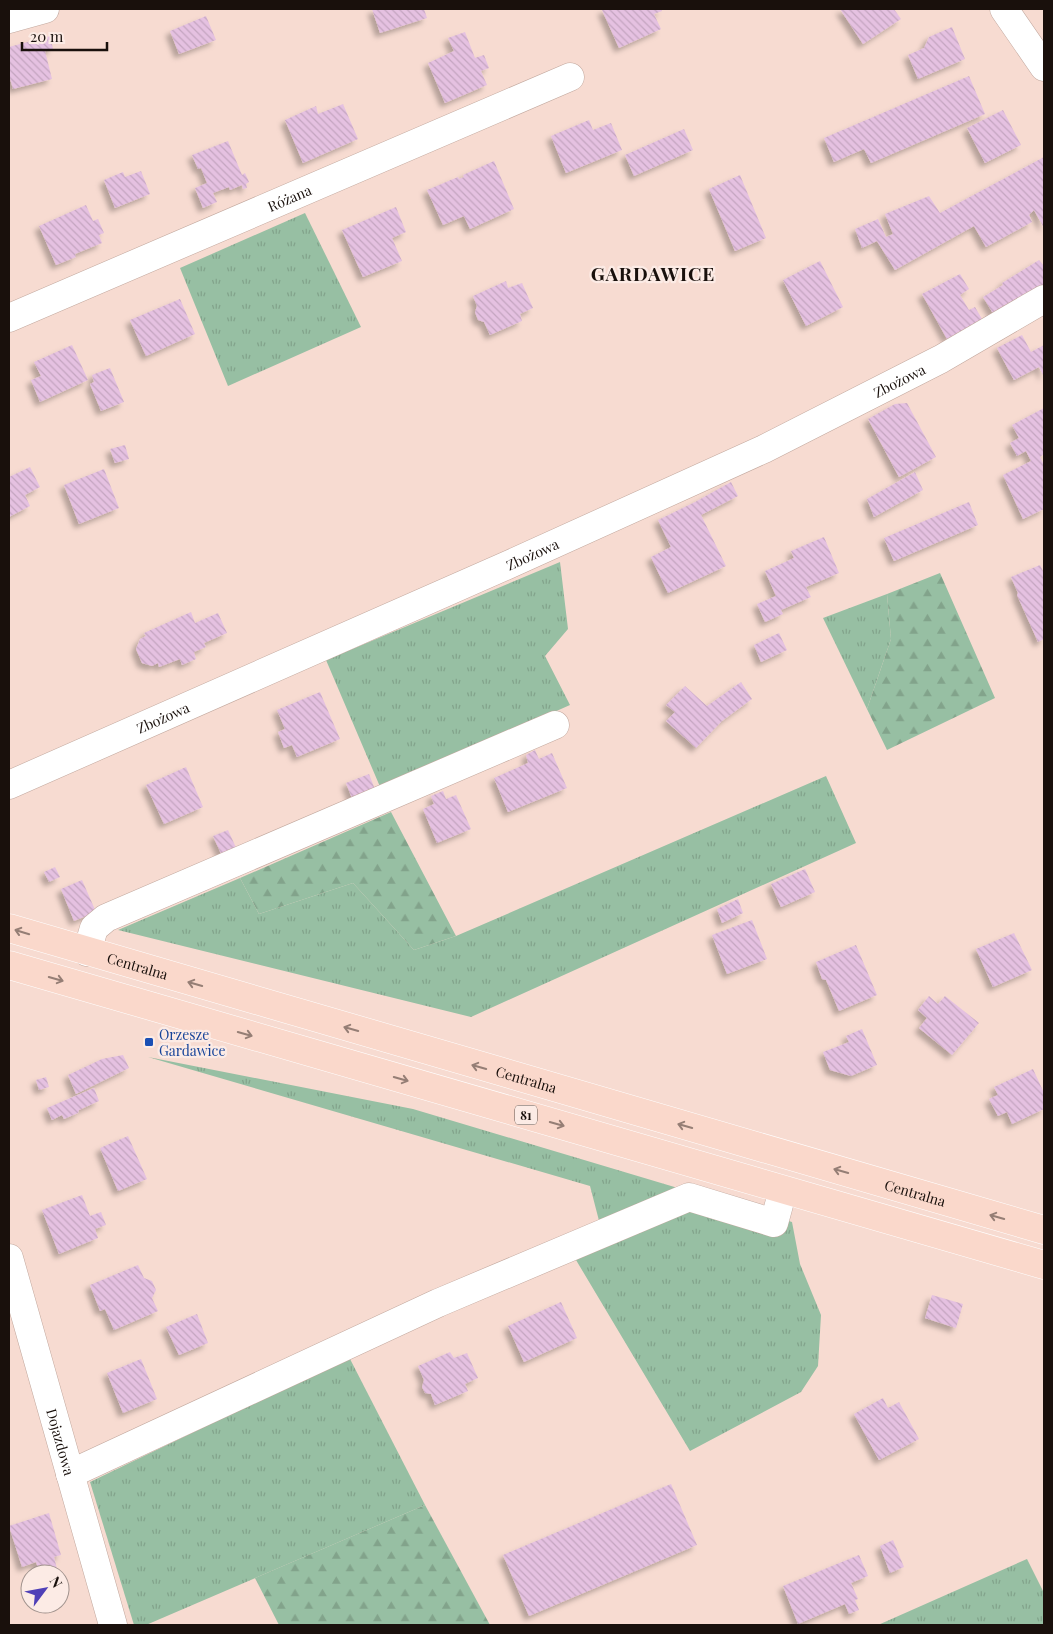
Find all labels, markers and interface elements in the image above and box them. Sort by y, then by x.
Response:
scale bar [22,20,108,52]
text: 20 m [30,26,64,46]
street label: Różana [264,180,314,215]
district label: GARDAWICE [591,260,715,286]
street label: Zbożowa [870,359,928,401]
street label: Zbożowa [503,534,562,574]
street label: Zbożowa [133,697,192,737]
one-way arrow [15,927,31,937]
street label: Centralna [105,948,170,983]
one-way arrow [47,974,63,984]
one-way arrow [187,978,203,988]
one-way arrow [343,1024,359,1034]
place label: Orzesze Gardawice [159,1025,226,1060]
one-way arrow [237,1030,253,1040]
marker: Orzesze Gardawice [143,1036,155,1048]
one-way arrow [471,1061,487,1071]
street label: Centralna [494,1061,559,1097]
one-way arrow [393,1075,409,1085]
road number: 81 [515,1106,537,1124]
one-way arrow [549,1120,565,1130]
one-way arrow [678,1121,694,1131]
one-way arrow [834,1166,850,1176]
street label: Centralna [882,1175,948,1210]
one-way arrow [990,1211,1006,1221]
street label: Dojazdowa [43,1406,80,1477]
north arrow [20,1564,70,1614]
text: N [46,1573,67,1591]

